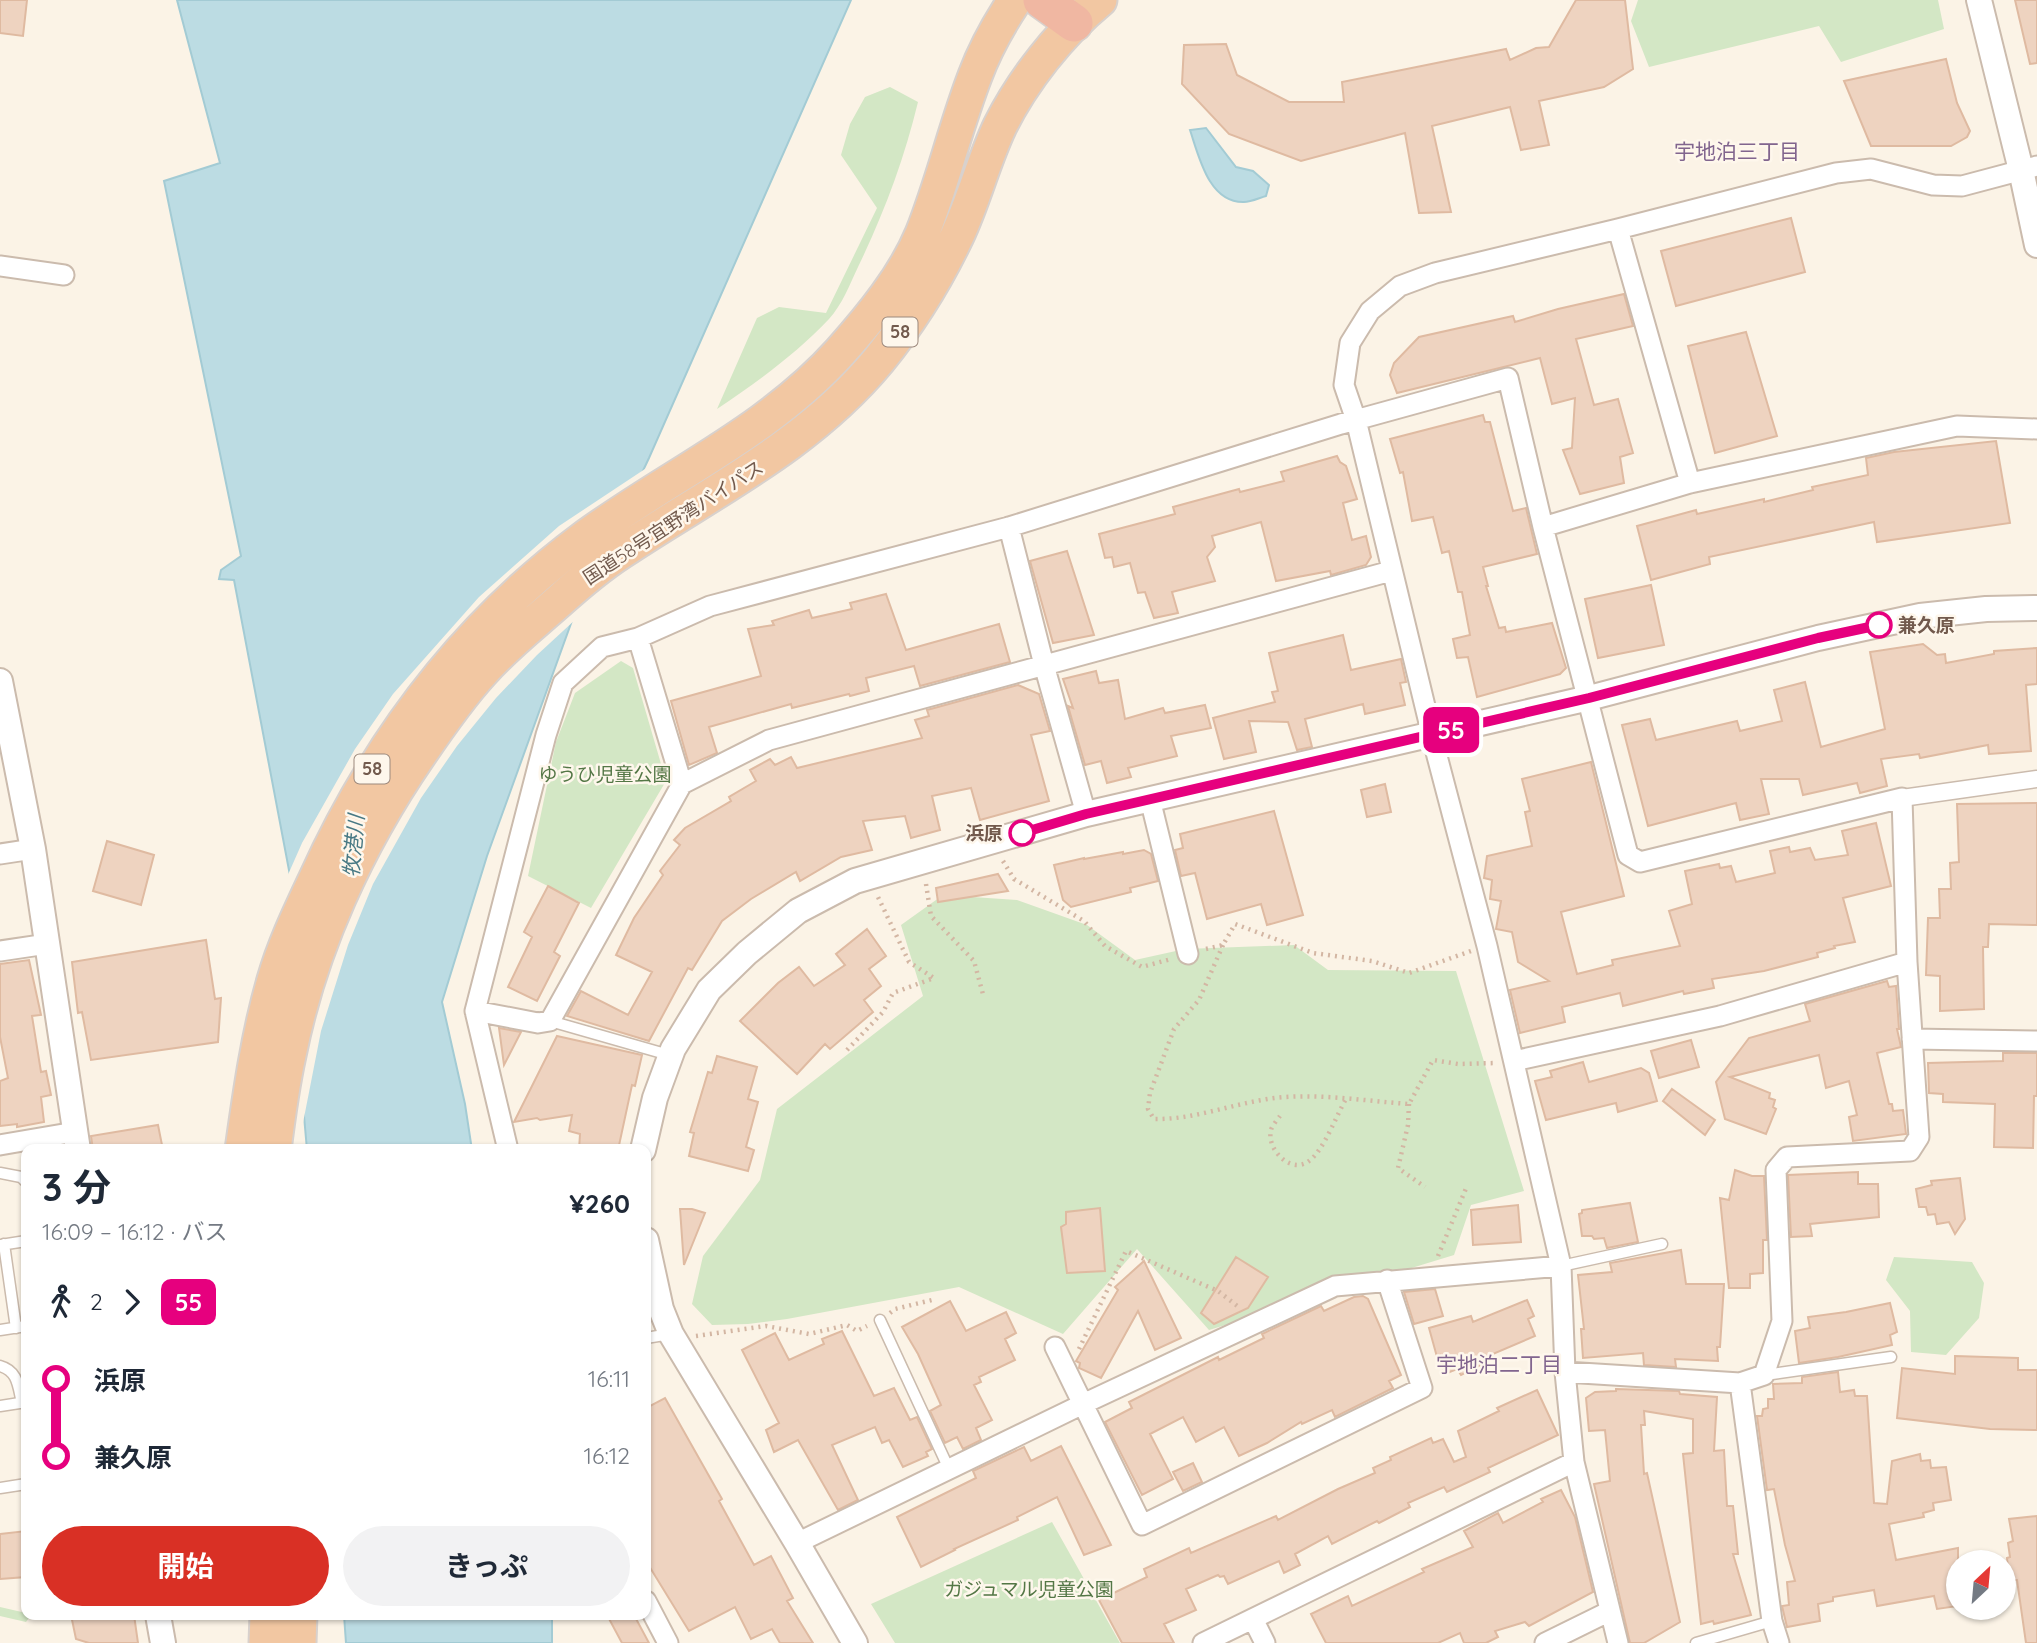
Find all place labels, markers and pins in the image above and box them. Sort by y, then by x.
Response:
marker: 兼久原 [1866,612,1892,638]
place label: 兼久原 [1898,613,1955,637]
marker: 浜原 [1009,820,1035,846]
place label: 浜原 [965,821,1003,845]

